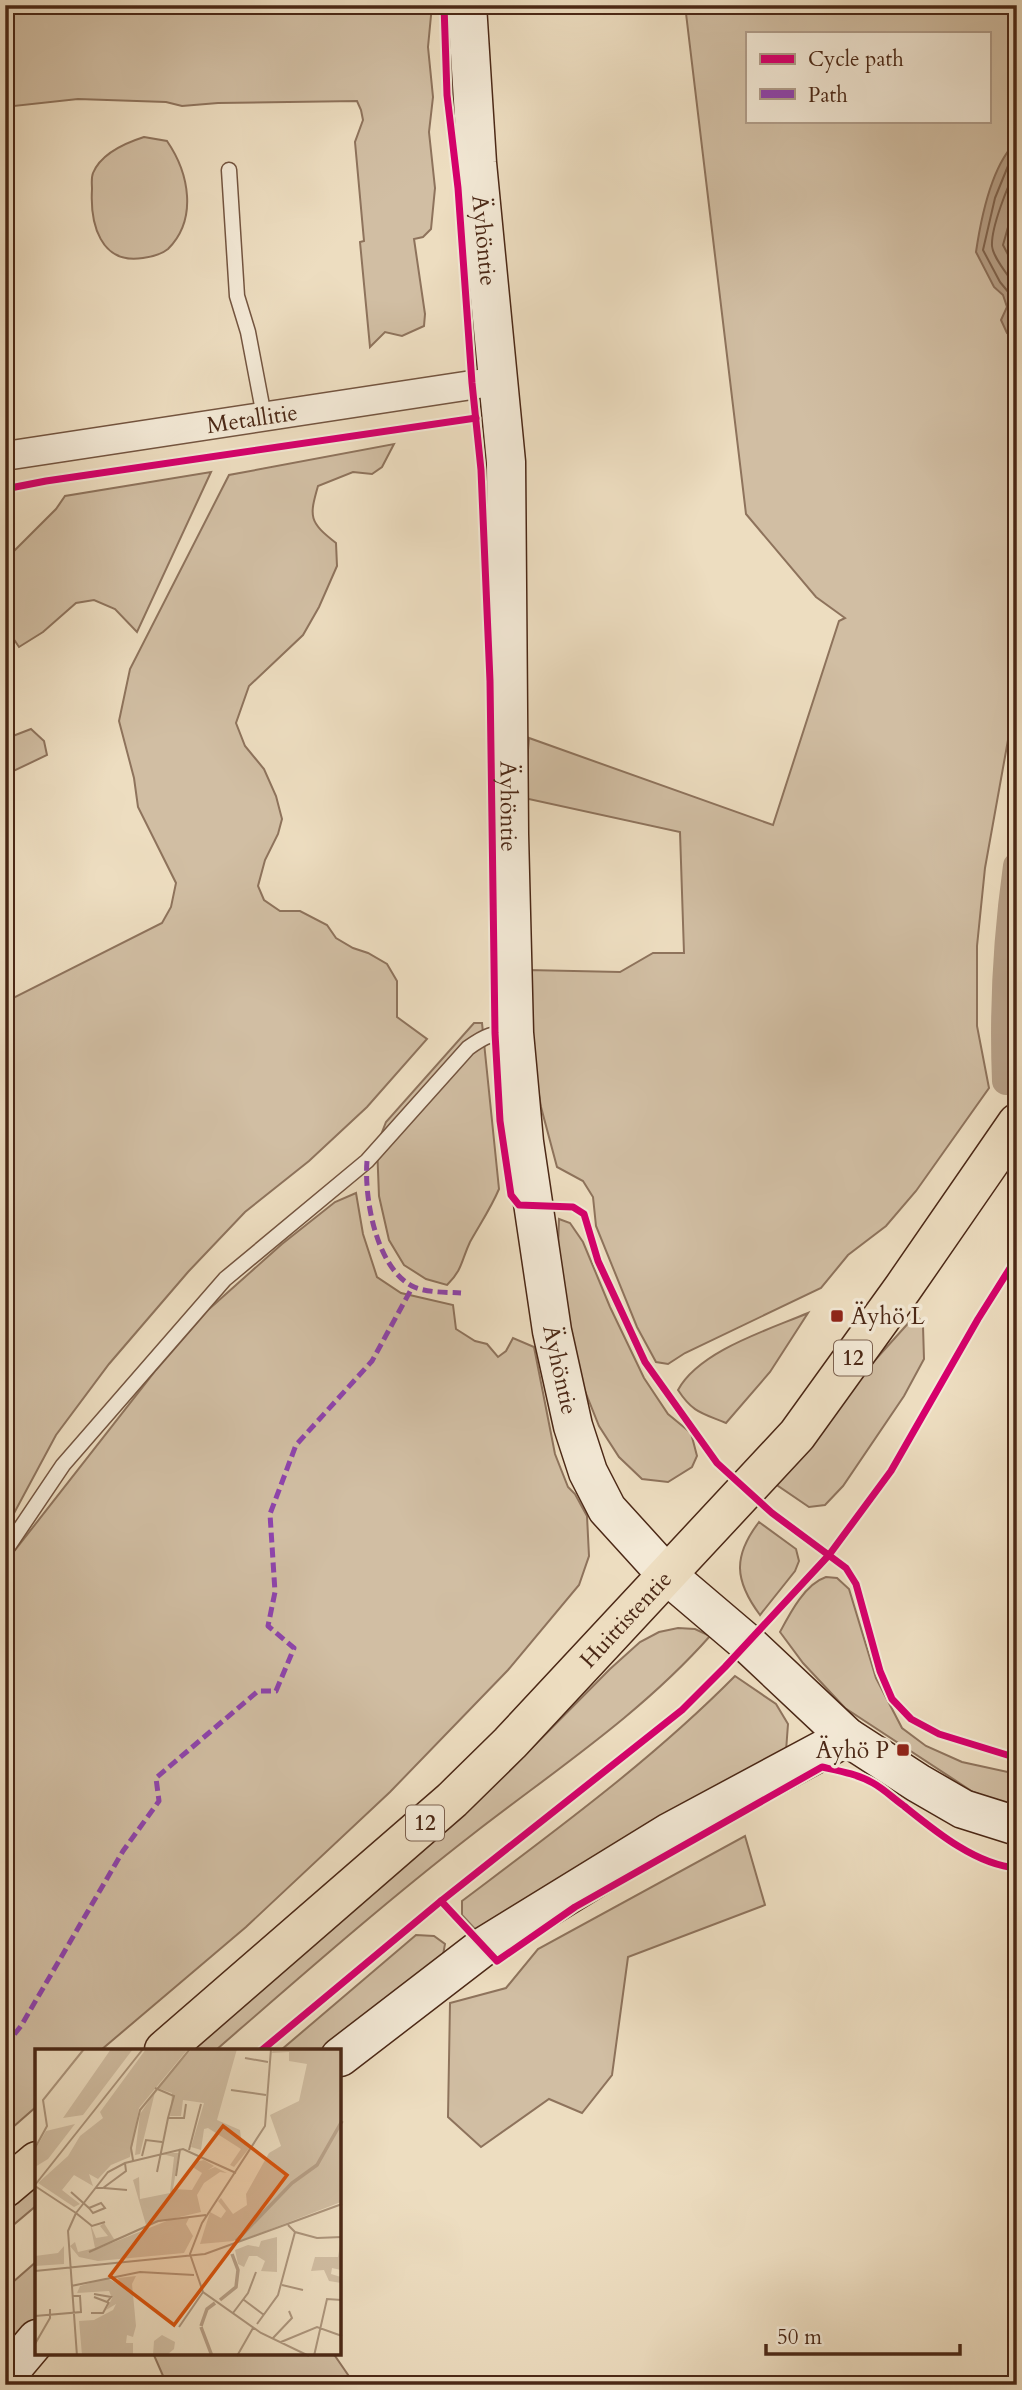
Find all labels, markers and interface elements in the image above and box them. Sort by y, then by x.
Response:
legend [746,32,990,122]
text: Cycle path [808,45,904,74]
text: Path [808,81,848,110]
street label: Äyhöntie [465,194,504,287]
street label: Metallitie [204,396,300,441]
street label: Äyhöntie [493,761,525,852]
place label: Äyhö L [851,1301,925,1332]
marker: Äyhö L [829,1308,845,1324]
street label: Äyhöntie [536,1322,586,1417]
road number: 12 [834,1340,872,1376]
street label: Huittistentie [572,1564,678,1674]
place label: Äyhö P [816,1735,889,1766]
marker: Äyhö P [895,1742,911,1758]
road number: 12 [406,1806,444,1840]
inset map [35,2049,341,2355]
scale bar [766,2313,961,2357]
text: 50 m [777,2323,822,2352]

